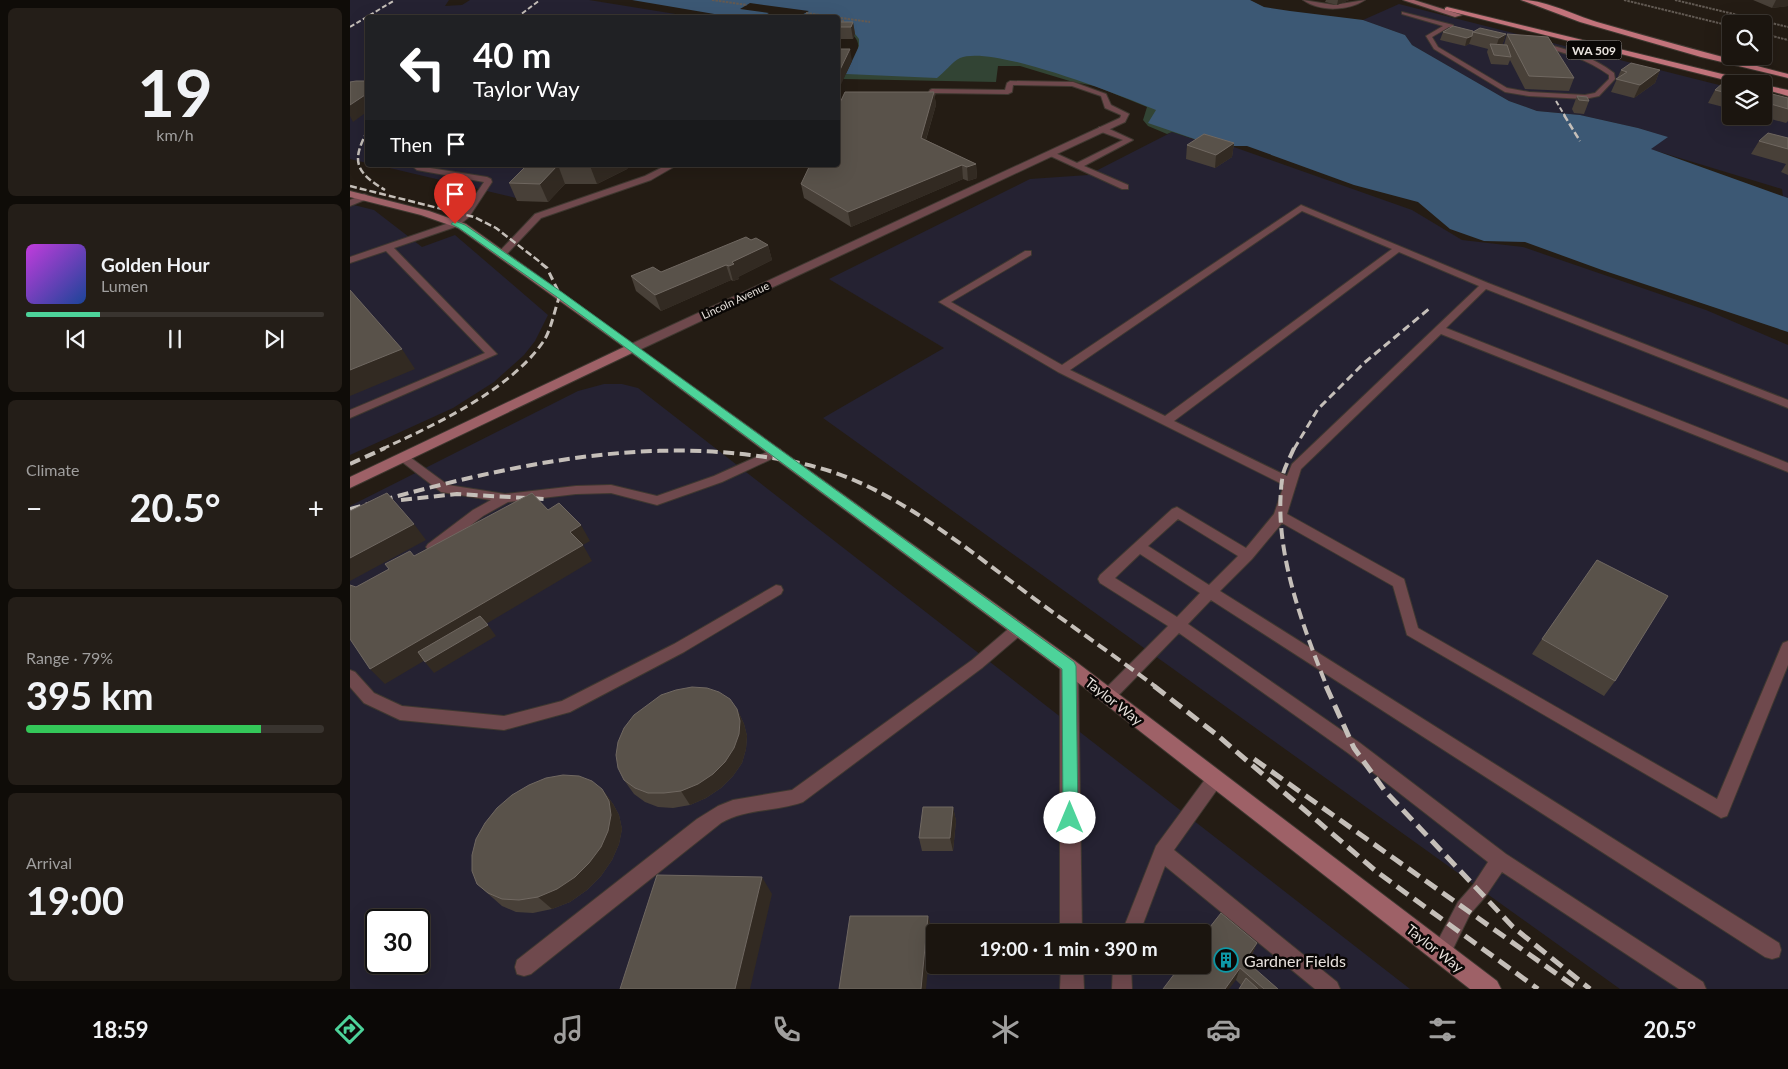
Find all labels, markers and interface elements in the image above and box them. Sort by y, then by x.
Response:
map controls [1722,15,1772,125]
button: search [1722,15,1772,65]
text: 40 m [473,33,551,75]
icon: left [390,35,455,100]
road number: WA 509 [1566,40,1622,60]
text: 19 [137,53,213,131]
text: Taylor Way [473,75,580,102]
button: layers [1722,75,1772,125]
text: km/h [156,125,194,144]
icon: arrive [442,130,470,158]
text: Then [390,133,432,156]
pin [434,173,476,224]
icon: arrive [441,180,469,208]
text: Golden Hour [101,253,210,276]
text: Lumen [101,276,148,295]
street label: Lincoln Avenue [699,279,771,321]
icon: previous [62,325,90,353]
icon: pause [161,325,189,353]
icon: next [260,325,288,353]
text: Climate [26,460,79,479]
text: 20.5° [130,484,220,530]
text: − [26,491,42,525]
text: + [308,491,324,525]
text: Range · 79% [26,648,113,667]
text: 395 km [26,672,154,718]
street label: Taylor Way [1082,673,1147,729]
position arrow [1043,791,1095,843]
text: Arrival [26,853,72,872]
text: 19:00 [26,877,124,923]
speed limit sign: 30 [365,909,430,974]
street label: Taylor Way [1403,920,1468,976]
text: 19:00 · 1 min · 390 m [979,937,1158,960]
building icon: Gardner Fields [1213,947,1239,973]
place label: Gardner Fields [1244,951,1346,970]
icon: directions [332,1012,367,1047]
icon: music [551,1012,586,1047]
icon: phone [769,1012,804,1047]
icon: climate [988,1012,1023,1047]
icon: car [1206,1012,1241,1047]
icon: filters [1425,1012,1460,1047]
text: 18:59 [92,1016,149,1043]
text: 20.5° [1644,1016,1696,1043]

